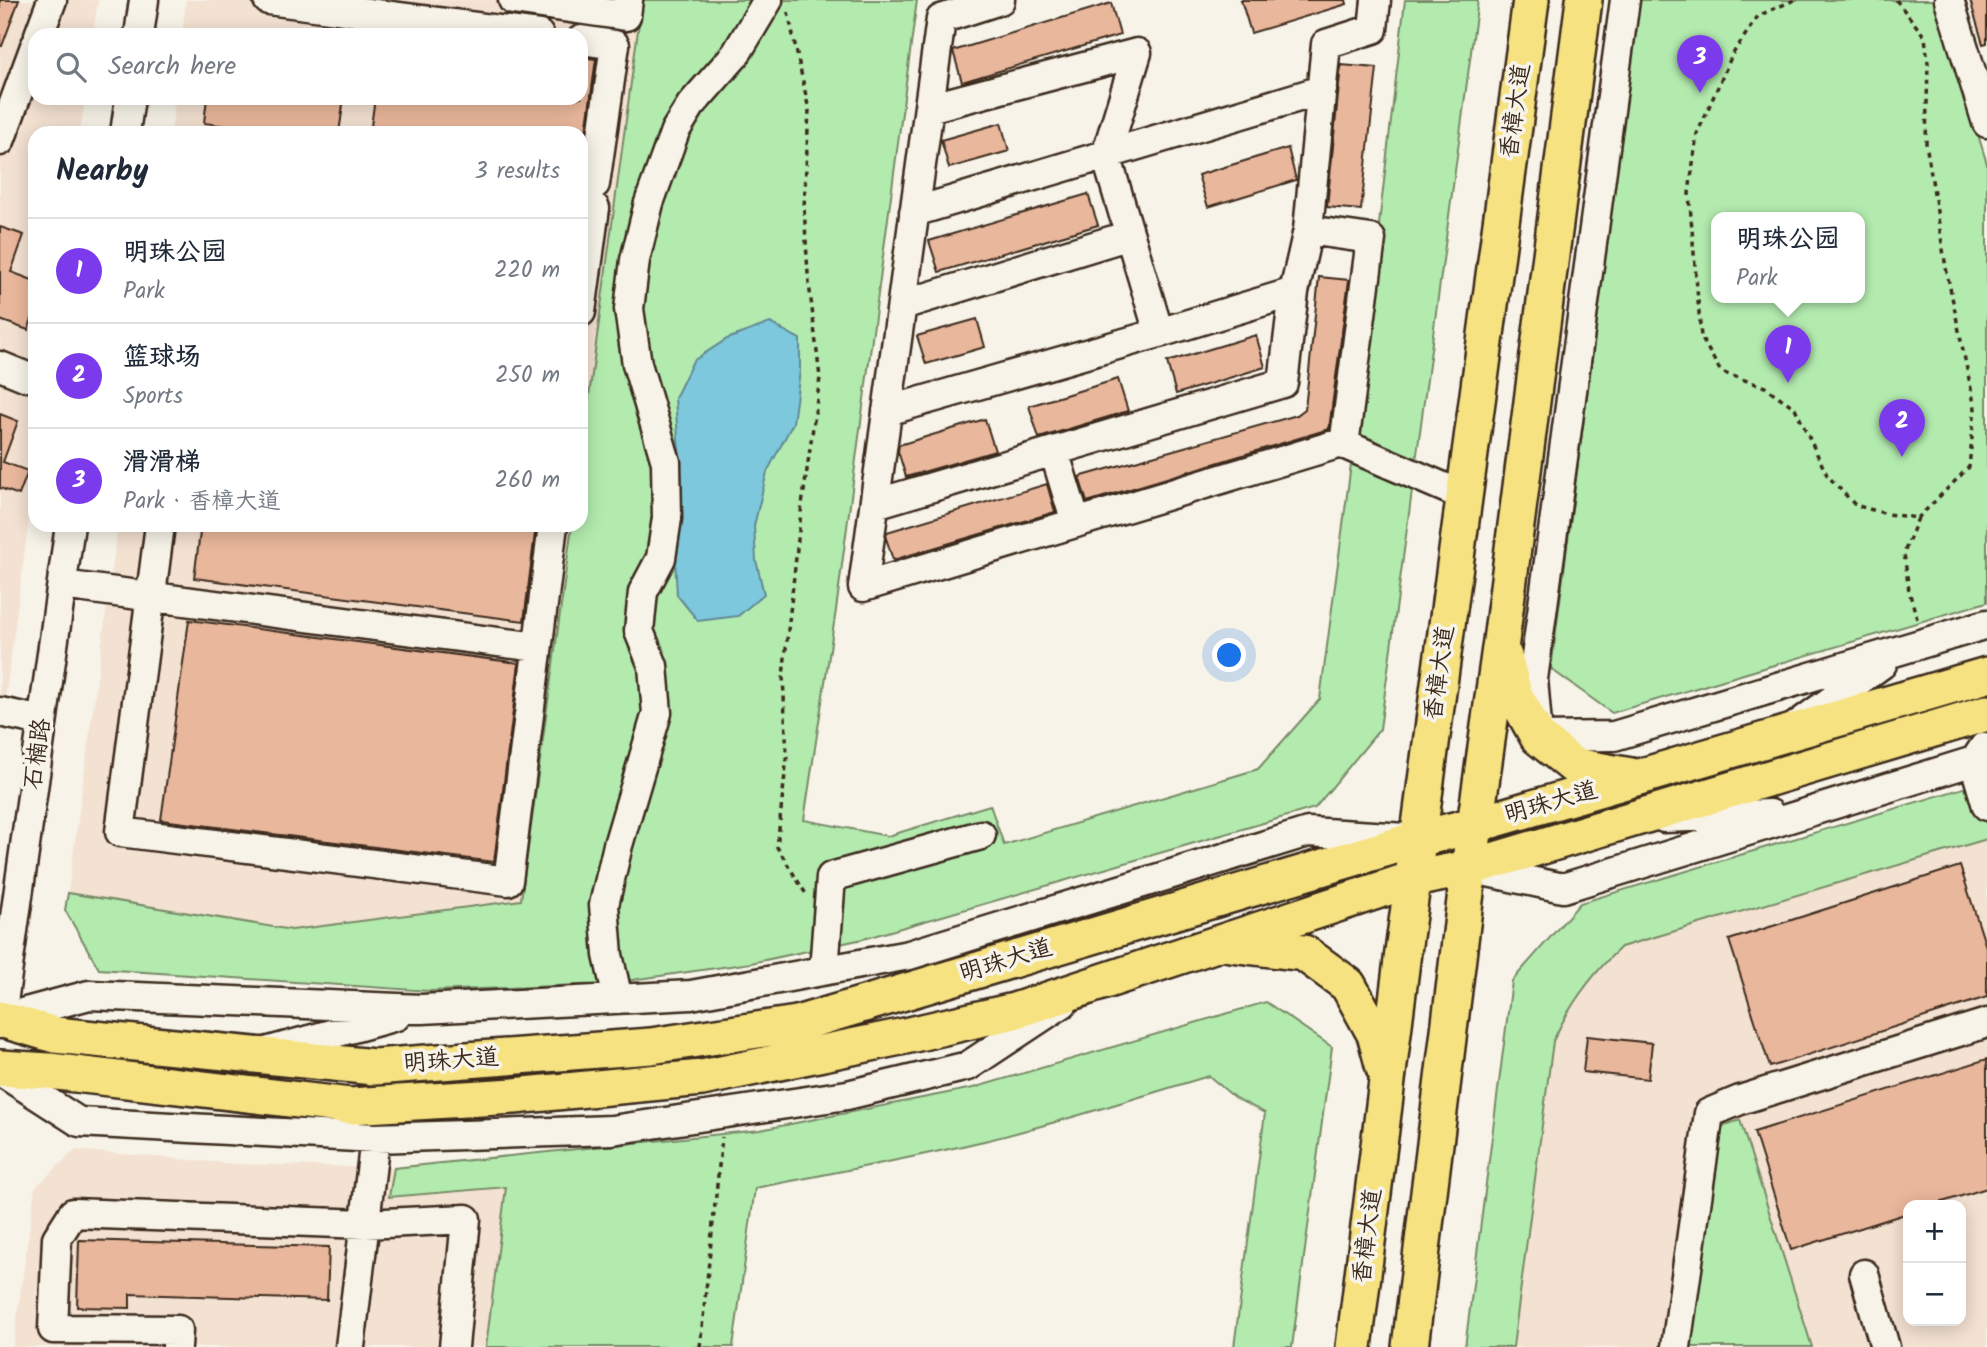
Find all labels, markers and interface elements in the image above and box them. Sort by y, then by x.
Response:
search box [28,28,588,105]
pin: 3 [1677,35,1723,93]
text: Search here [108,46,236,88]
icon: search [52,48,90,86]
street label: 香樟大道 [1490,61,1542,161]
text: Nearby [56,148,148,196]
text: 3 results [474,154,560,190]
popup [1711,212,1865,303]
text: 明珠公园 [1736,219,1840,261]
text: 明珠公园 [123,232,227,274]
text: 1 [76,253,82,289]
text: 220 m [494,253,560,289]
text: Park [1736,261,1778,297]
text: Park [123,274,165,310]
pin: 1 [1765,325,1811,383]
text: 篮球场 [123,337,201,379]
text: 2 [72,358,86,394]
text: 250 m [495,358,560,394]
text: Sports [123,379,183,415]
pin: 2 [1879,399,1925,457]
text: 滑滑梯 [123,442,201,484]
text: 3 [73,463,85,499]
text: 260 m [495,463,560,499]
text: Park · 香樟大道 [123,484,281,520]
street label: 香樟大道 [1414,623,1466,723]
your location [1212,638,1246,672]
street label: 石楠路 [14,716,62,792]
street label: 明珠大道 [1499,771,1603,835]
street label: 明珠大道 [954,928,1058,994]
street label: 明珠大道 [402,1038,500,1084]
street label: 香樟大道 [1343,1186,1393,1286]
map controls [1903,1200,1966,1326]
button: + [1903,1200,1966,1263]
button: − [1903,1263,1966,1326]

